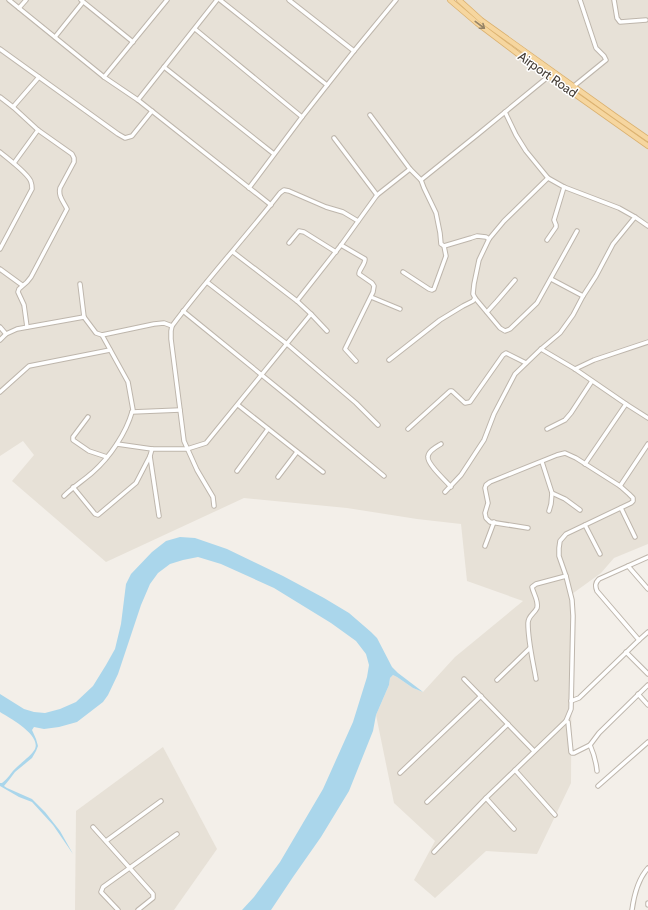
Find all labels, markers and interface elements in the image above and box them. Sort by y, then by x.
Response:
one-way arrow [474,21,485,30]
street label: Airport Road [515,48,581,100]

